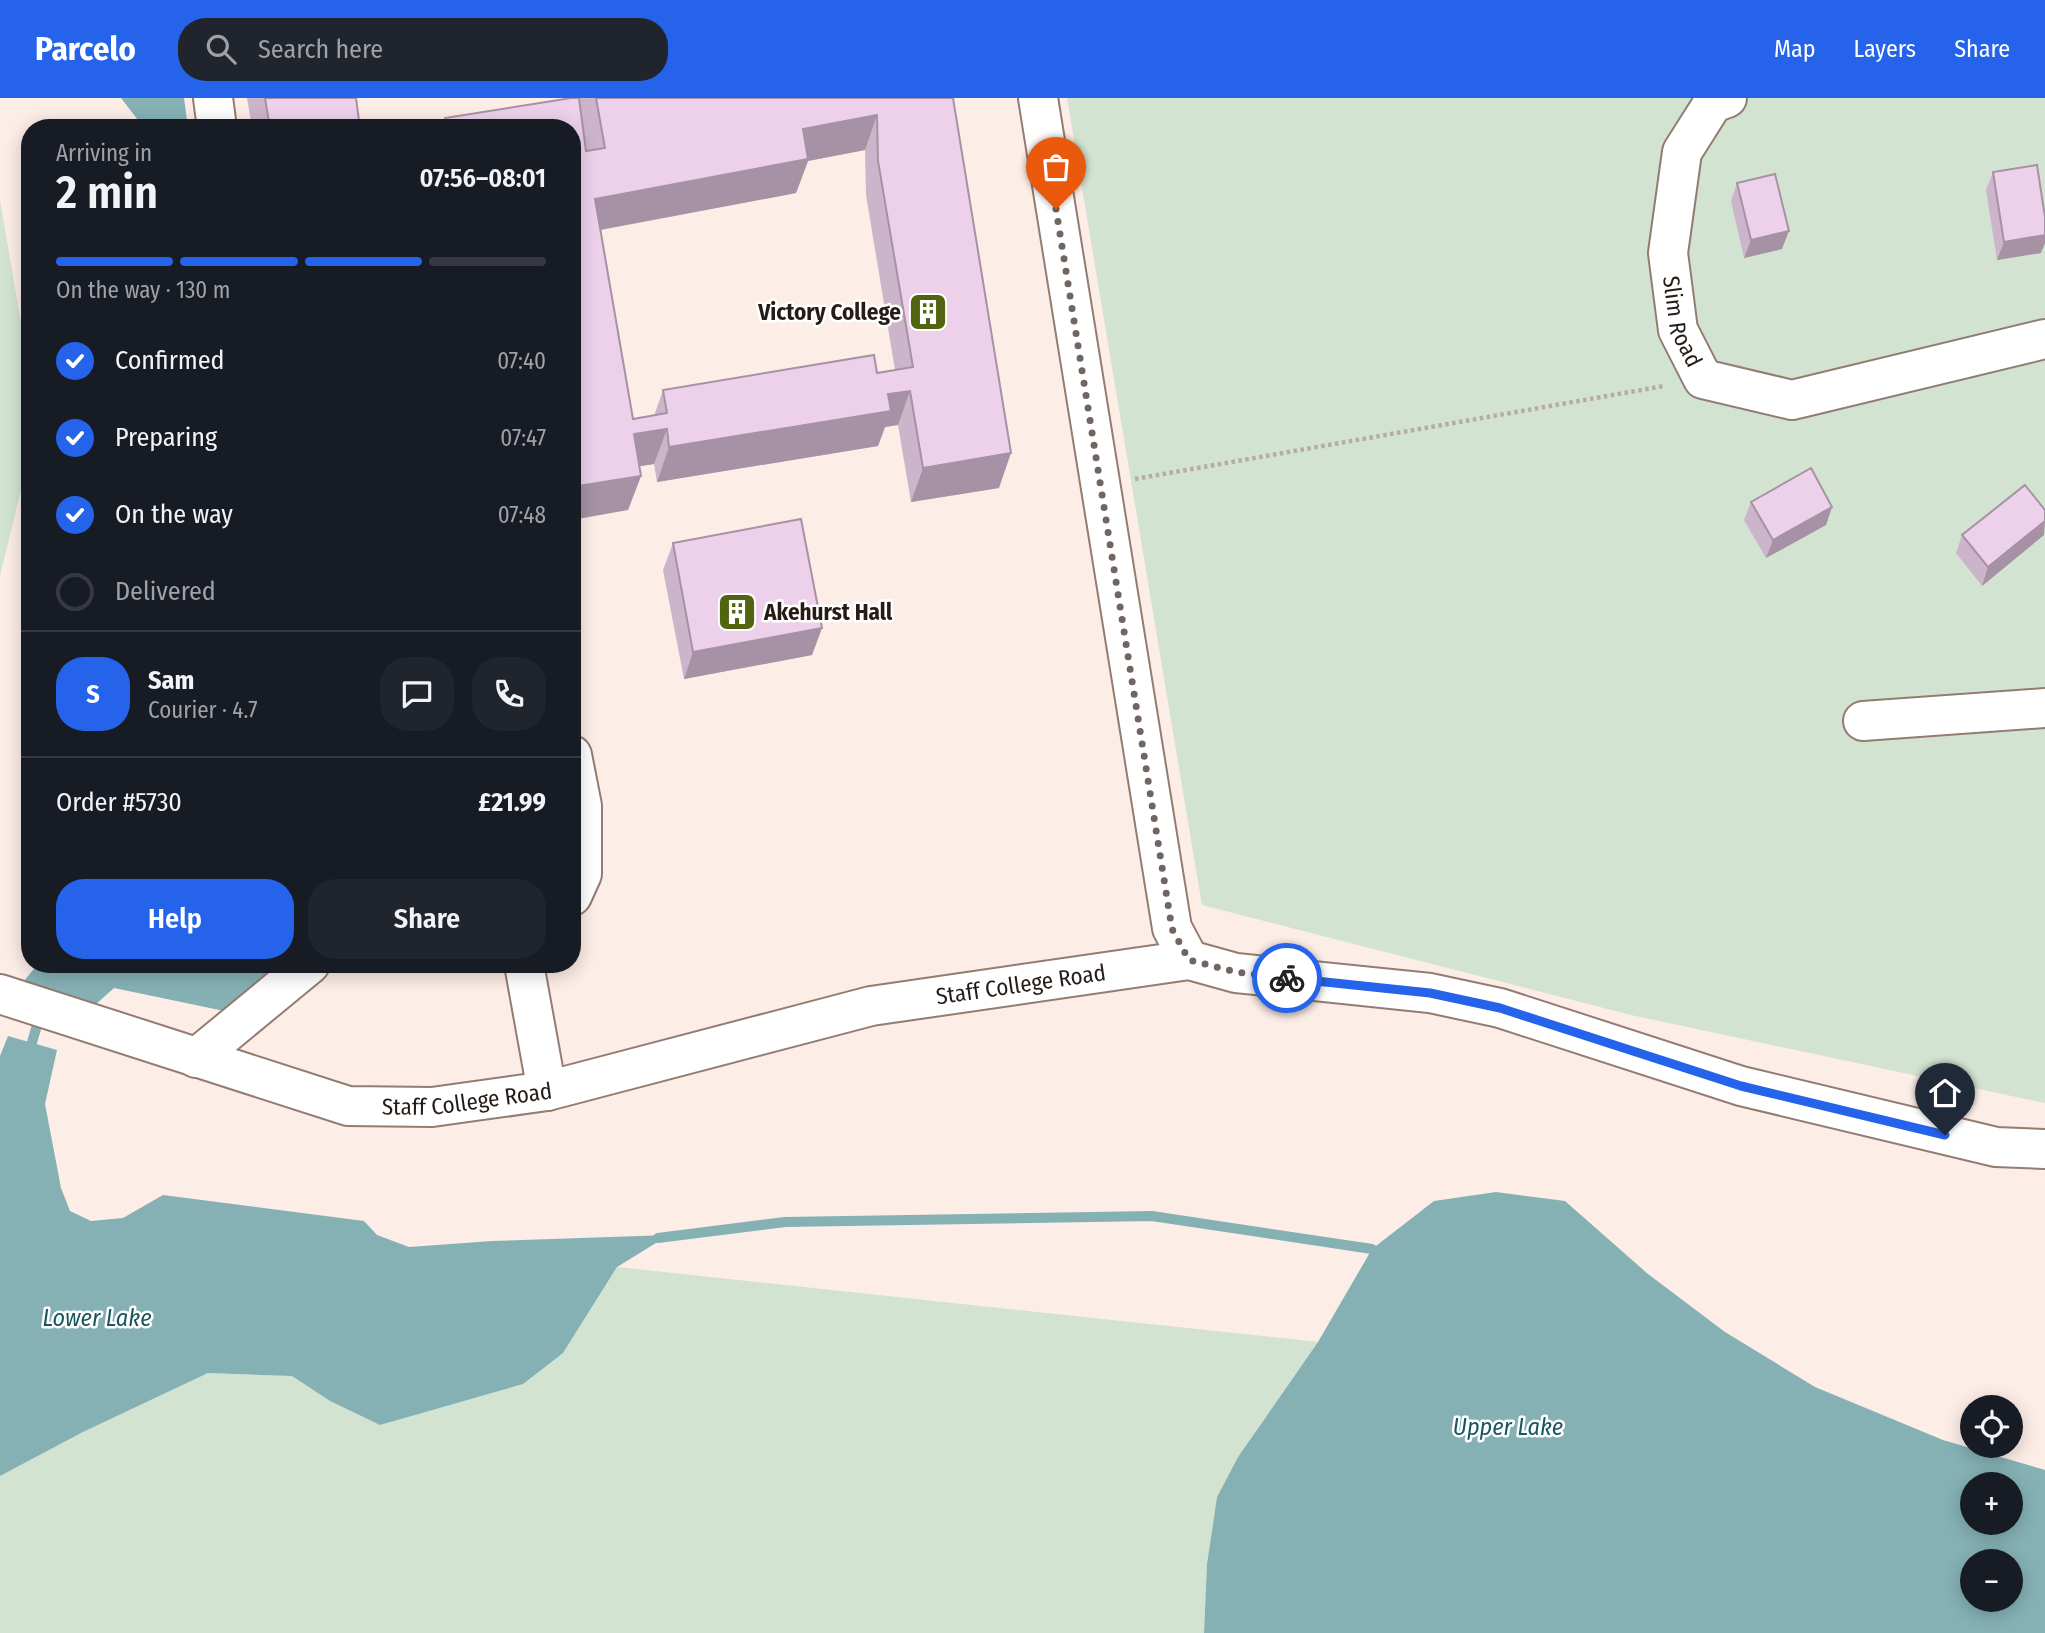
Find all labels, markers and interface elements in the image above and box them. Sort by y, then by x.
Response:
search box [178,18,668,81]
text: Parcelo [35,29,136,69]
icon: search [202,30,240,68]
text: Search here [258,34,383,65]
text: Map [1774,35,1816,63]
text: Layers [1854,35,1916,63]
text: Share [1954,35,2010,63]
pin [1026,137,1086,209]
text: Arriving in [56,139,152,167]
icon: bag [1037,148,1075,186]
text: 07:56–08:01 [419,163,546,194]
text: 2 min [56,165,158,220]
street label: Slim Road [1657,274,1708,372]
text: On the way · 130 m [56,276,230,304]
building icon: Victory College [907,291,949,333]
place label: Victory College [757,298,901,326]
icon: check [56,342,94,380]
text: Confirmed [115,345,225,376]
text: 07:40 [497,347,546,375]
icon: check [56,419,94,457]
text: Preparing [115,422,217,453]
text: 07:47 [500,424,546,452]
icon: check [56,496,94,534]
text: On the way [115,499,233,530]
text: 07:48 [498,501,546,529]
text: Delivered [115,576,216,607]
building icon: Akehurst Hall [716,591,758,633]
place label: Akehurst Hall [763,598,893,626]
button: chat [380,657,454,731]
button: phone [472,657,546,731]
text: Sam [148,665,194,696]
text: S [86,679,100,710]
text: Courier · 4.7 [148,696,258,724]
text: Order #5730 [56,787,182,818]
text: £21.99 [478,787,546,818]
button: Help [56,879,294,959]
button: Share [308,879,546,959]
courier [1252,943,1322,1013]
street label: Staff College Road [934,958,1108,1010]
icon: bike [1268,959,1306,997]
pin [1915,1063,1975,1135]
icon: home [1926,1074,1964,1112]
street label: Staff College Road [382,1076,554,1121]
water label: Lower Lake [42,1304,152,1332]
map controls [1960,1395,2023,1612]
button: locate [1960,1395,2023,1458]
water label: Upper Lake [1453,1413,1563,1441]
button: + [1960,1472,2023,1535]
button: − [1960,1549,2023,1612]

